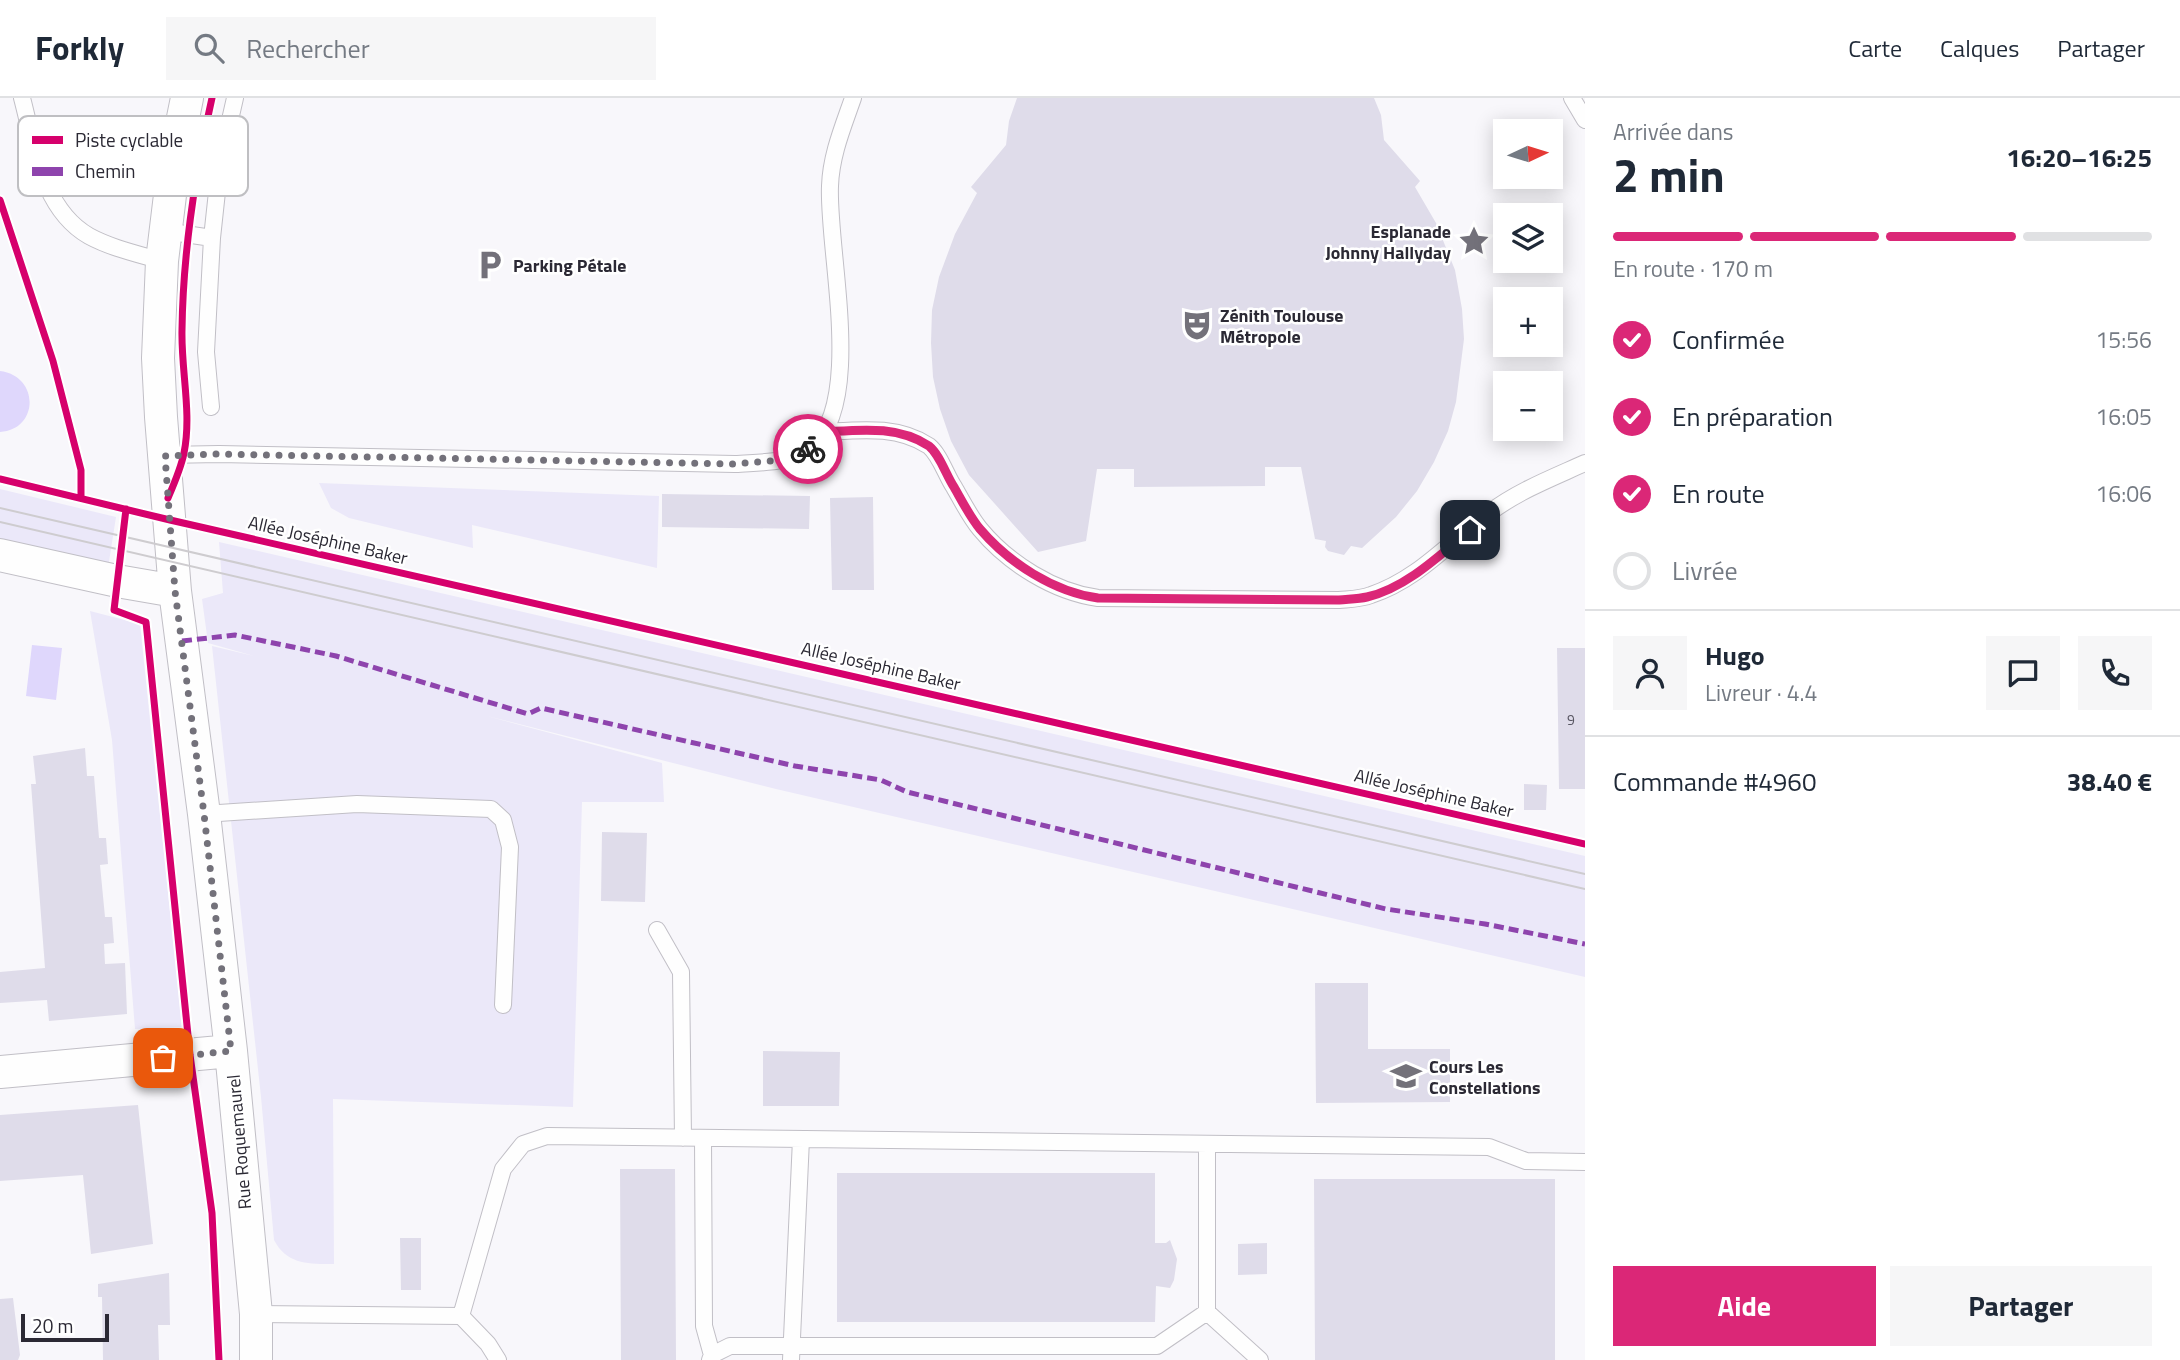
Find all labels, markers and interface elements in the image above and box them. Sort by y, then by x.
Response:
search box [166,17,656,80]
text: Forkly [35,23,124,73]
icon: search [190,29,228,67]
text: Rechercher [246,29,370,68]
text: Carte [1848,30,1902,66]
text: Calques [1940,30,2019,66]
text: Partager [2057,30,2145,66]
text: Arrivée dans [1613,114,1734,149]
legend [18,116,248,196]
north arrow [1493,119,1563,189]
map controls [1493,119,1563,441]
text: Piste cyclable [75,125,183,154]
text: 16:20–16:25 [2006,138,2152,177]
text: 2 min [1613,140,1725,210]
text: Chemin [75,156,135,185]
button: layers [1493,203,1563,273]
place label: Esplanade Johnny Hallyday [1325,218,1451,266]
place icon: Esplanade Johnny Hallyday [1457,224,1491,258]
parking icon: Parking Pétale [473,248,507,282]
text: En route · 170 m [1613,251,1773,286]
place label: Parking Pétale [513,252,626,279]
button: + [1493,287,1563,357]
place label: Zénith Toulouse Métropole [1220,302,1344,350]
theatre icon: Zénith Toulouse Métropole [1180,308,1214,342]
text: Confirmée [1672,320,1785,359]
icon: check [1613,321,1651,359]
text: 15:56 [2095,322,2152,357]
button: − [1493,371,1563,441]
text: En préparation [1672,397,1833,436]
icon: check [1613,398,1651,436]
text: 16:05 [2095,399,2152,434]
courier [773,414,843,484]
icon: bike [789,430,827,468]
text: En route [1672,474,1765,513]
icon: check [1613,475,1651,513]
text: 16:06 [2095,476,2152,511]
pin [1440,500,1500,560]
street label: Allée Joséphine Baker [246,509,410,571]
icon: home [1451,511,1489,549]
text: Livrée [1672,551,1738,590]
street label: Allée Joséphine Baker [799,635,963,697]
button: person [1613,636,1687,710]
text: Hugo [1705,636,1765,675]
button: chat [1986,636,2060,710]
button: phone [2078,636,2152,710]
text: Livreur · 4.4 [1705,675,1817,710]
house number: 9 [1567,709,1575,730]
street label: Allée Joséphine Baker [1352,762,1516,824]
text: Commande #4960 [1613,762,1816,801]
text: 38.40 € [2067,762,2152,801]
pin [133,1028,193,1088]
icon: bag [144,1039,182,1077]
place label: Cours Les Constellations [1429,1053,1541,1101]
school or university icon: Cours Les Constellations [1389,1059,1423,1093]
street label: Rue Roquemaurel [220,1074,258,1210]
button: Aide [1613,1266,1876,1346]
button: Partager [1890,1266,2152,1346]
scale bar [21,1311,108,1343]
text: 20 m [32,1311,73,1340]

